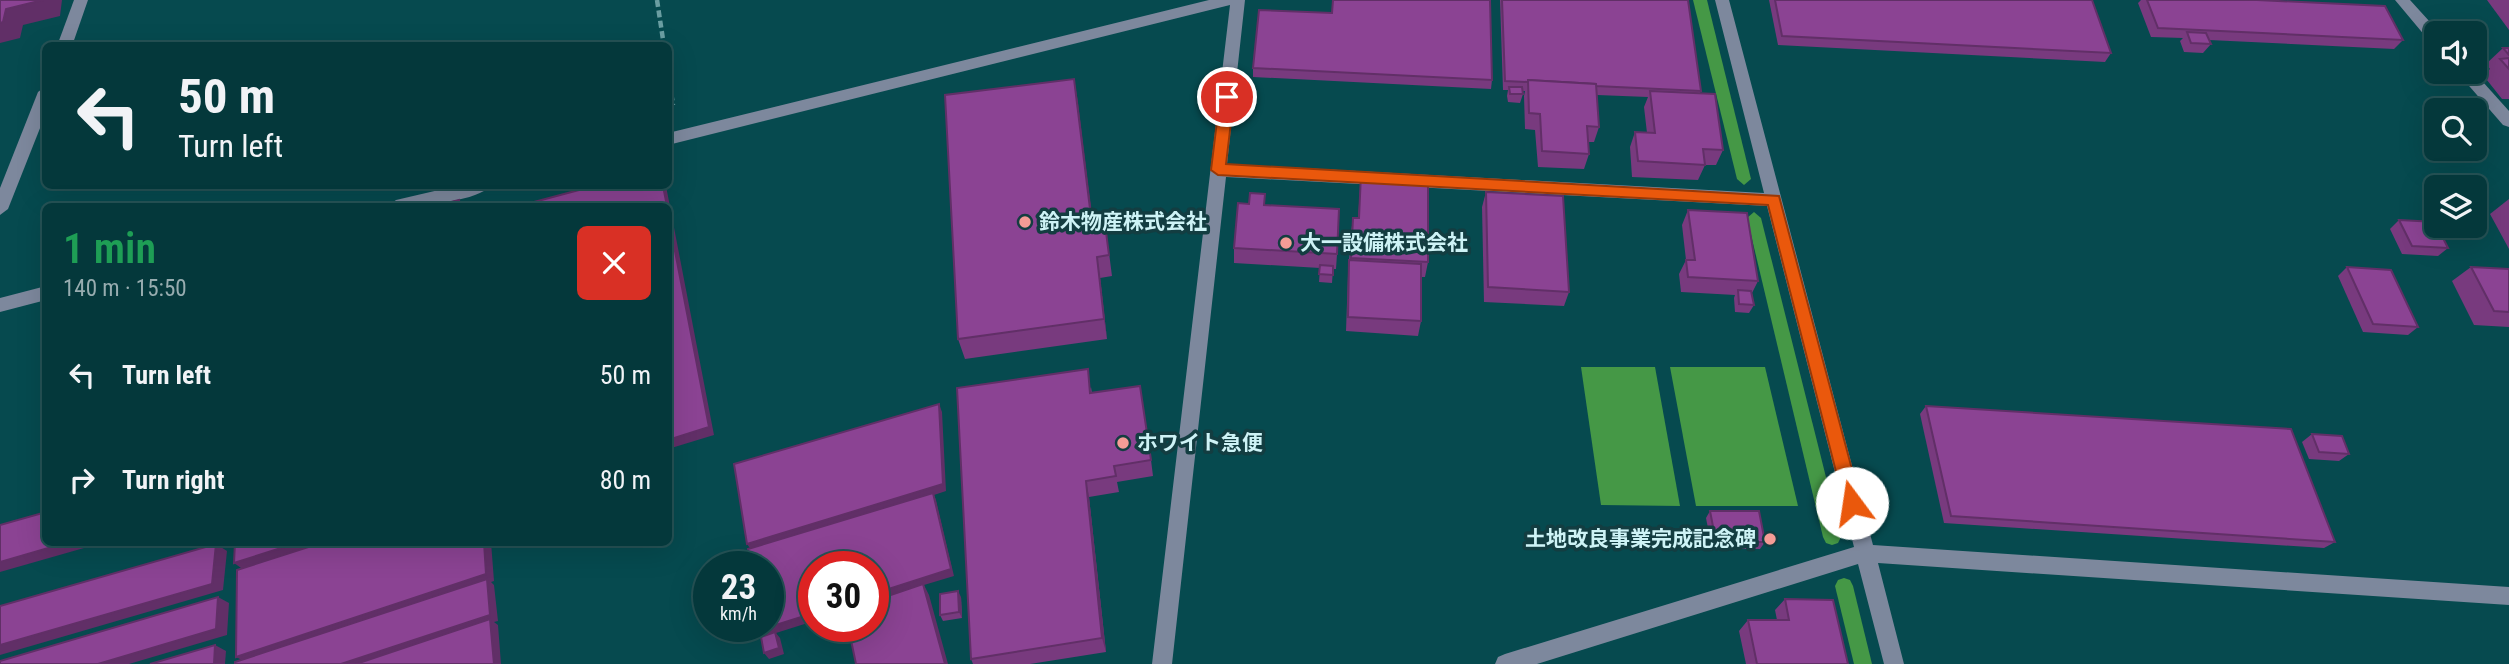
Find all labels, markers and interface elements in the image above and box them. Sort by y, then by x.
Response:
map controls [2424,21,2487,238]
button: sound [2424,21,2487,84]
pin [1197,67,1257,127]
text: 50 m [178,68,275,125]
icon: left [63,70,154,161]
icon: arrive [1208,78,1246,116]
button: search [2424,98,2487,161]
text: Turn left [178,127,283,165]
button: layers [2424,175,2487,238]
place label: 鈴木物産株式会社 [1039,210,1207,234]
marker: 鈴木物産株式会社 [1017,214,1033,230]
text: 1 min [63,224,156,273]
button: close [577,226,651,300]
place label: 大一設備株式会社 [1300,231,1468,255]
marker: 大一設備株式会社 [1278,235,1294,251]
text: 140 m · 15:50 [63,275,187,302]
icon: left [63,356,101,394]
text: Turn left [122,360,211,390]
text: 50 m [600,360,651,390]
place label: ホワイト急便 [1137,431,1263,455]
marker: ホワイト急便 [1115,435,1131,451]
icon: right [63,461,101,499]
text: Turn right [122,465,224,495]
text: 80 m [600,465,651,495]
position arrow [1815,466,1889,540]
place label: 土地改良事業完成記念碑 [1525,527,1756,551]
marker: 土地改良事業完成記念碑 [1762,531,1778,547]
speed limit sign: 30 [798,551,889,642]
text: 23 [721,567,756,608]
text: km/h [720,603,757,624]

